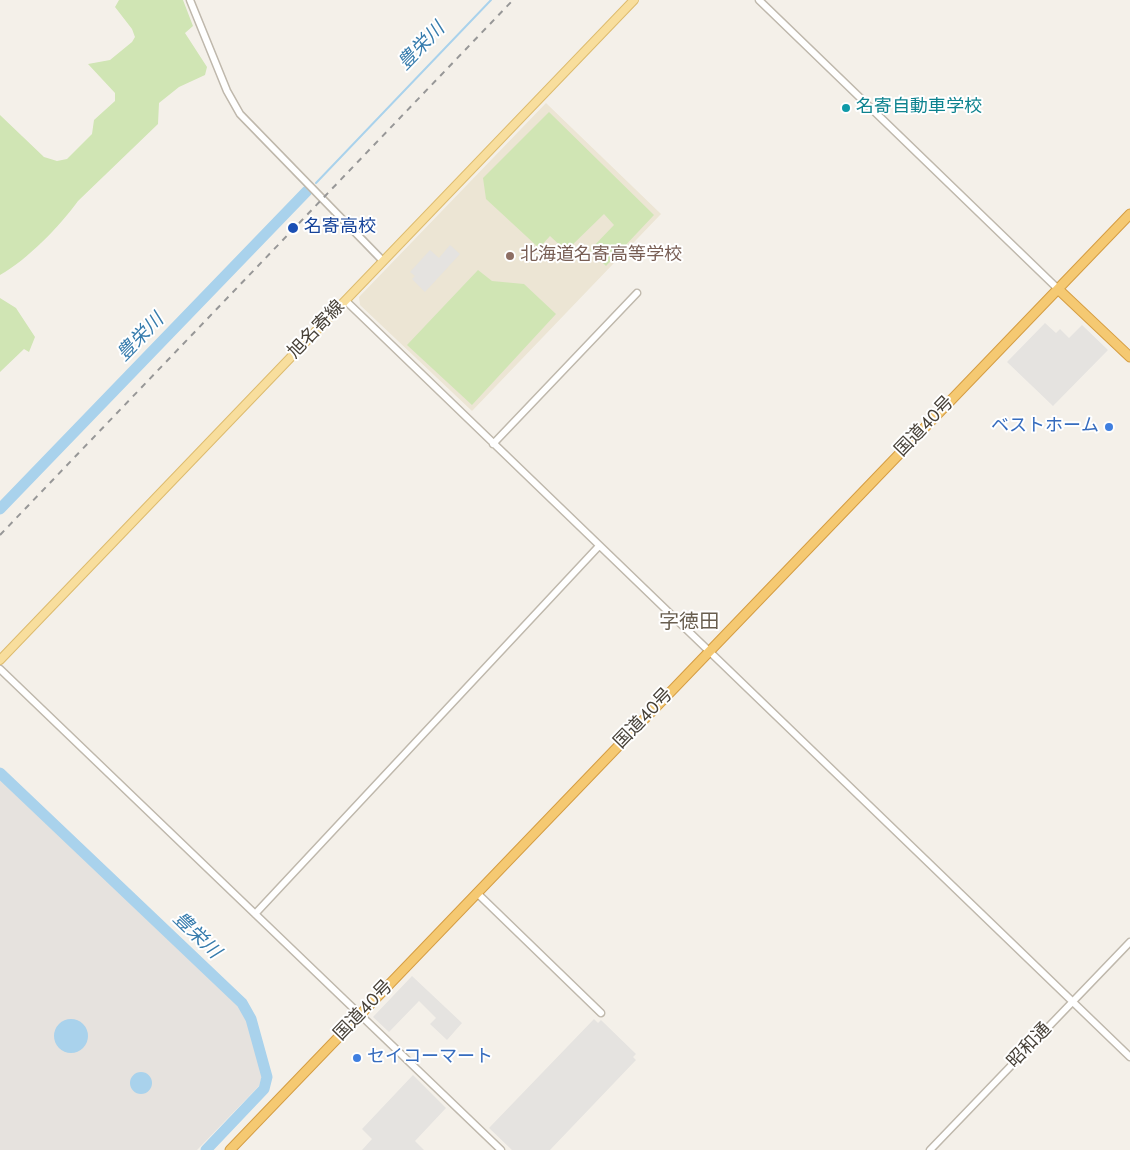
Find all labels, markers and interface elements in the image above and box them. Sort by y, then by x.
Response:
water label: 豊栄川 [394,19,450,75]
place label: 名寄自動車学校 [856,97,982,119]
marker: 名寄自動車学校 [840,102,852,114]
place label: 名寄高校 [304,217,376,239]
marker: 名寄高校 [286,221,300,235]
place label: 北海道名寄高等学校 [520,245,682,267]
marker: 北海道名寄高等学校 [504,250,516,262]
street label: 旭名寄線 [284,297,350,363]
water label: 豊栄川 [113,310,169,366]
street label: 国道40号 [891,392,959,462]
place label: ベストホーム [991,416,1099,438]
marker: ベストホーム [1103,421,1115,433]
district label: 字徳田 [659,611,719,635]
street label: 国道40号 [610,684,678,754]
water label: 豊栄川 [168,908,224,964]
street label: 国道40号 [330,976,398,1046]
street label: 昭和通 [1003,1019,1057,1073]
place label: セイコーマート [367,1047,493,1069]
marker: セイコーマート [351,1052,363,1064]

